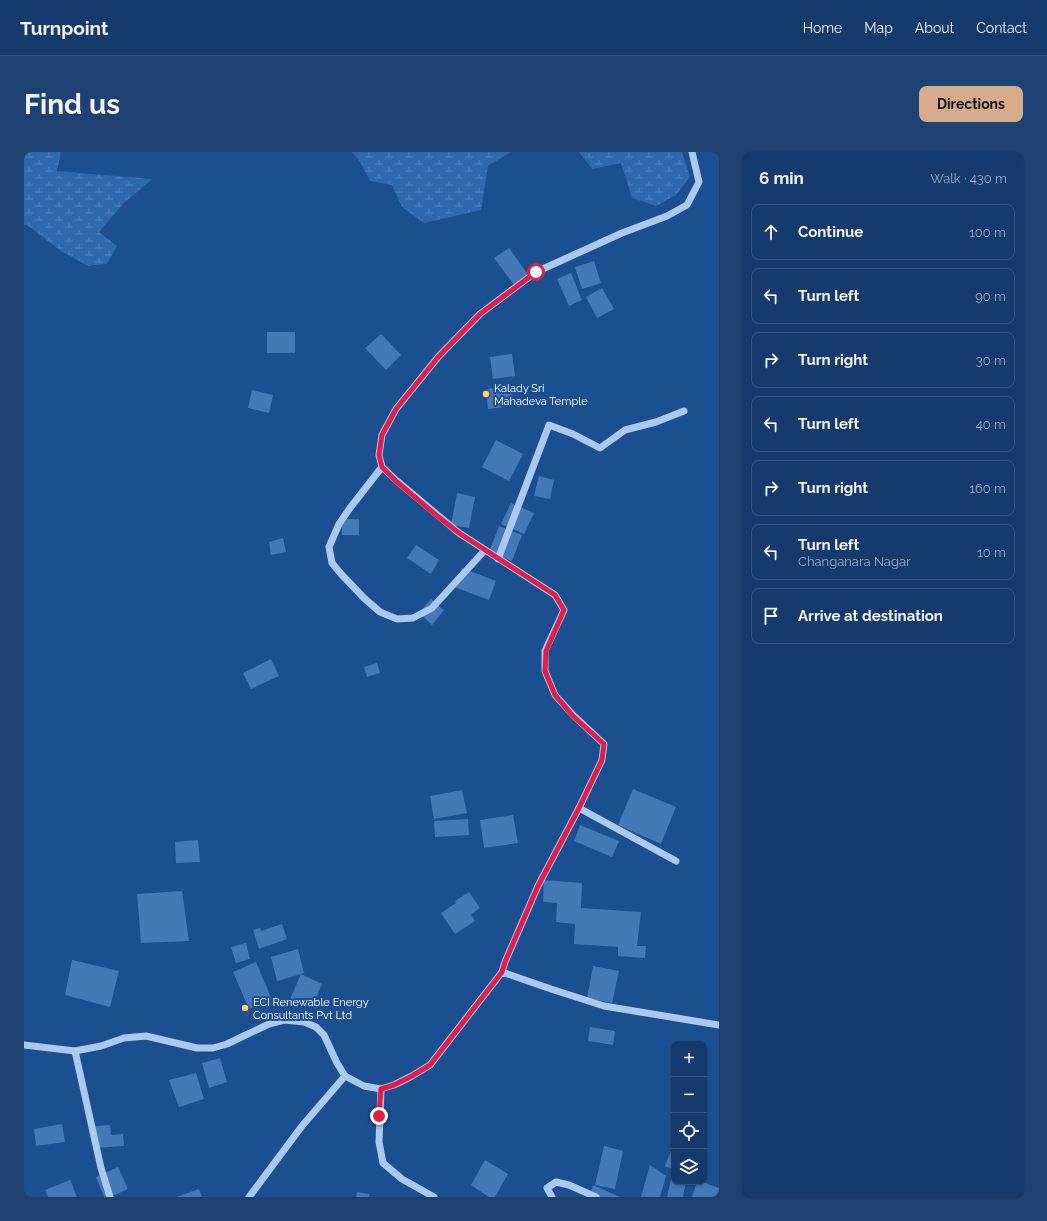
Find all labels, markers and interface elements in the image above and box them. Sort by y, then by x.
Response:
text: Turnpoint [20,17,108,39]
text: Home [803,20,842,36]
text: Map [864,20,893,36]
text: About [915,20,954,36]
text: Contact [976,20,1027,36]
button: Directions [919,86,1023,122]
text: Find us [24,88,120,121]
text: 6 min [759,168,804,188]
text: Walk · 430 m [930,171,1007,186]
icon: ahead [760,221,782,243]
text: Continue [798,223,863,241]
text: 100 m [969,225,1006,240]
route start [527,263,545,281]
icon: left [760,285,782,307]
text: Turn left [798,287,859,305]
text: 90 m [975,289,1006,304]
icon: right [760,349,782,371]
text: Turn right [798,351,868,369]
text: 30 m [976,353,1006,368]
place label: Kalady Sri Mahadeva Temple [494,382,588,408]
marker: Kalady Sri Mahadeva Temple [481,389,491,399]
icon: left [760,413,782,435]
text: Turn left [798,415,859,433]
text: 40 m [976,417,1006,432]
icon: right [760,477,782,499]
text: Turn right [798,479,868,497]
text: 160 m [969,481,1006,496]
text: Turn left [798,536,859,554]
icon: left [760,541,782,563]
text: 10 m [977,545,1006,560]
text: Changanara Nagar [798,554,911,569]
icon: arrive [760,605,782,627]
text: Arrive at destination [798,607,943,625]
place label: ECI Renewable Energy Consultants Pvt Ltd [253,996,369,1022]
marker: ECI Renewable Energy Consultants Pvt Ltd [240,1003,250,1013]
map controls [671,1041,707,1185]
button: + [671,1041,707,1077]
button: − [671,1077,707,1113]
route end [370,1107,388,1125]
button: locate [671,1113,707,1149]
button: layers [671,1149,707,1185]

